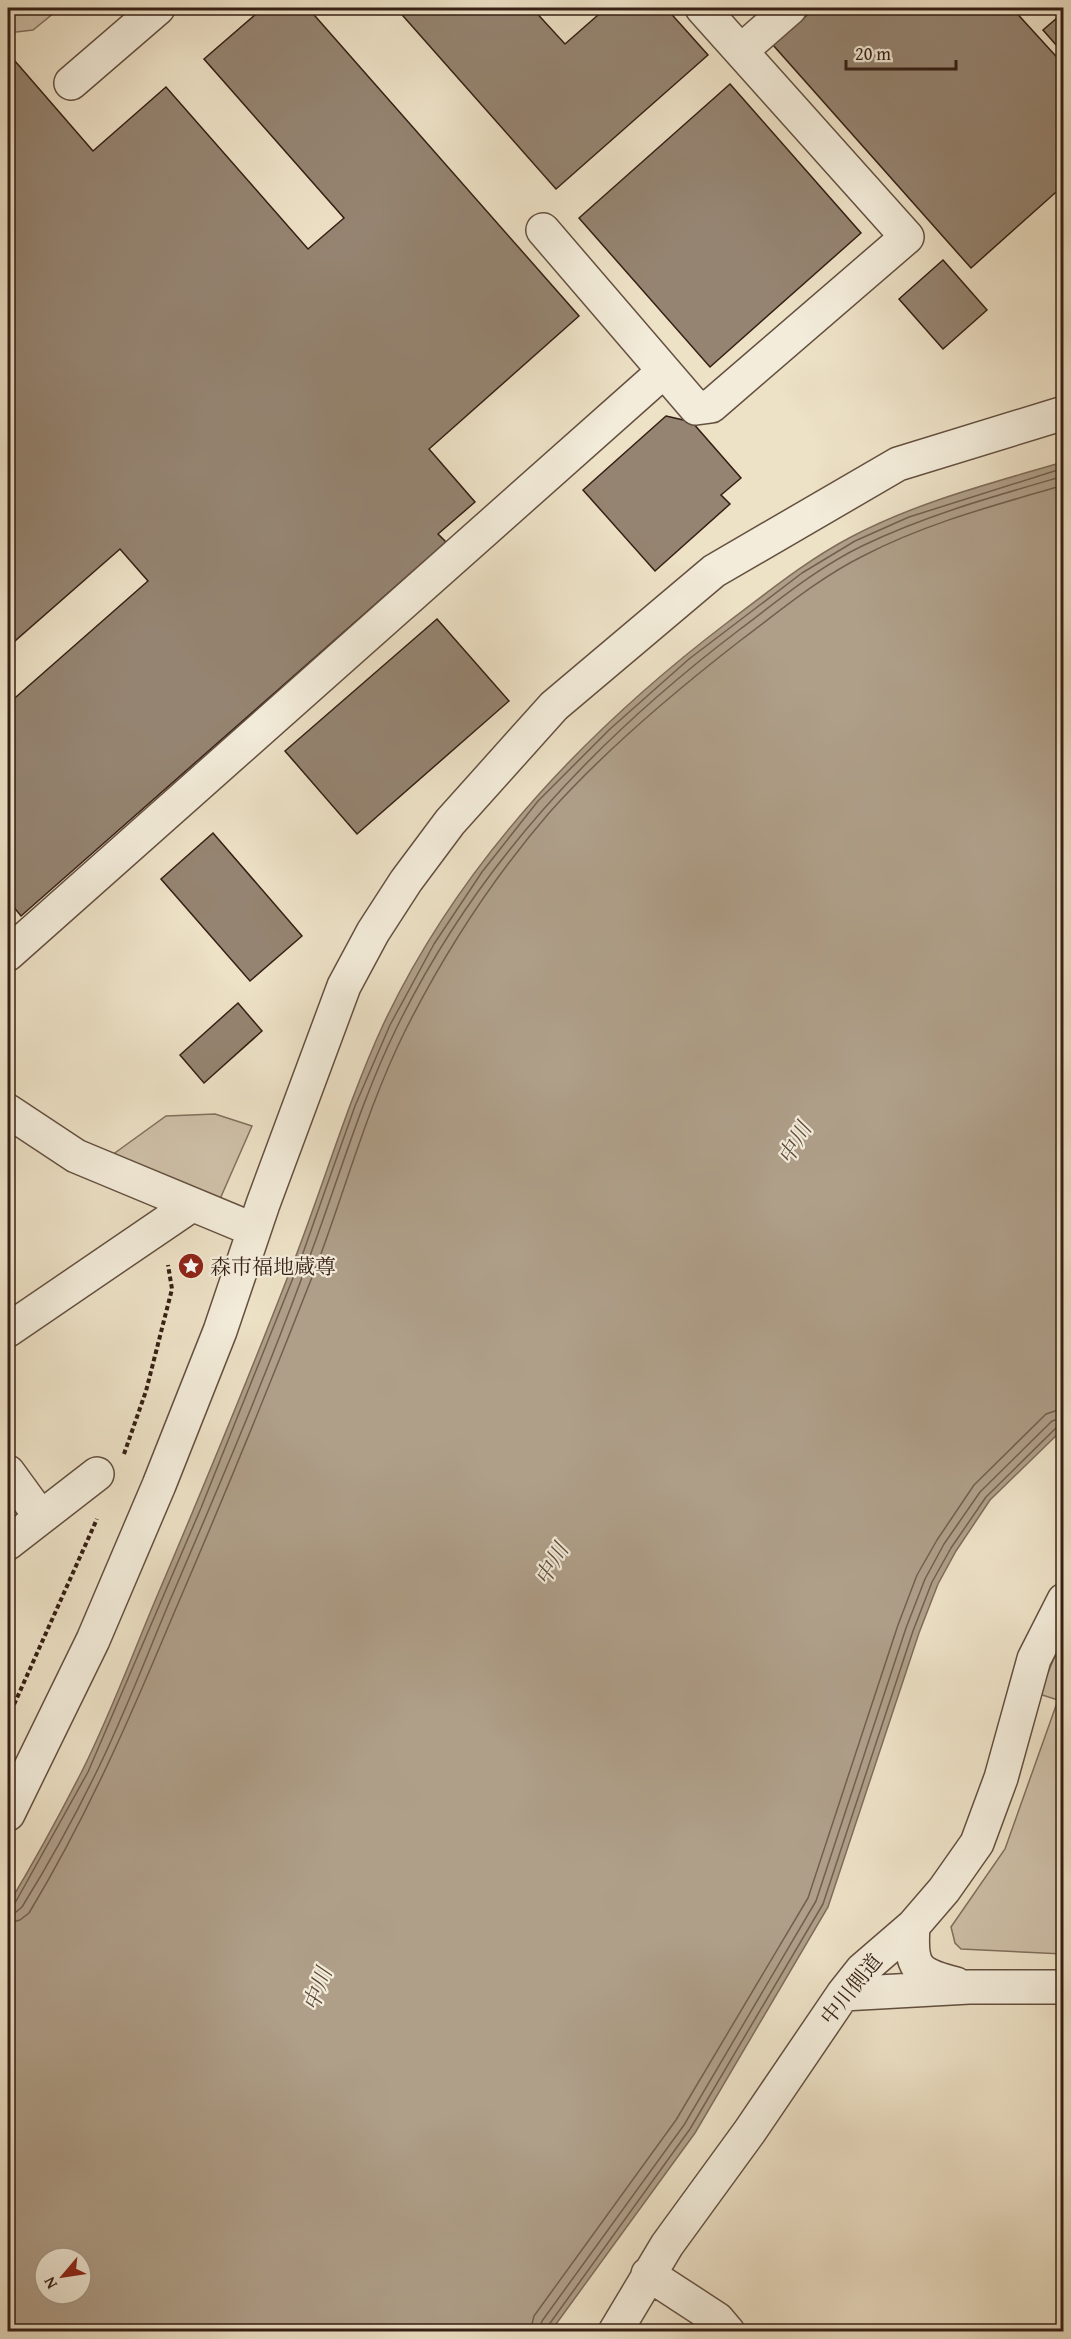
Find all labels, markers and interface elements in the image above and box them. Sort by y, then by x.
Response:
scale bar [846,33,956,71]
text: 20 m [855,40,891,67]
water label: 中川 [769,1114,820,1170]
place icon: 森市福地蔵尊 [176,1251,206,1281]
place label: 森市福地蔵尊 [210,1251,336,1282]
water label: 中川 [526,1535,577,1591]
street label: 中川側道 [813,1947,889,2031]
water label: 中川 [294,1961,340,2015]
north arrow [33,2246,93,2306]
text: N [37,2273,63,2294]

